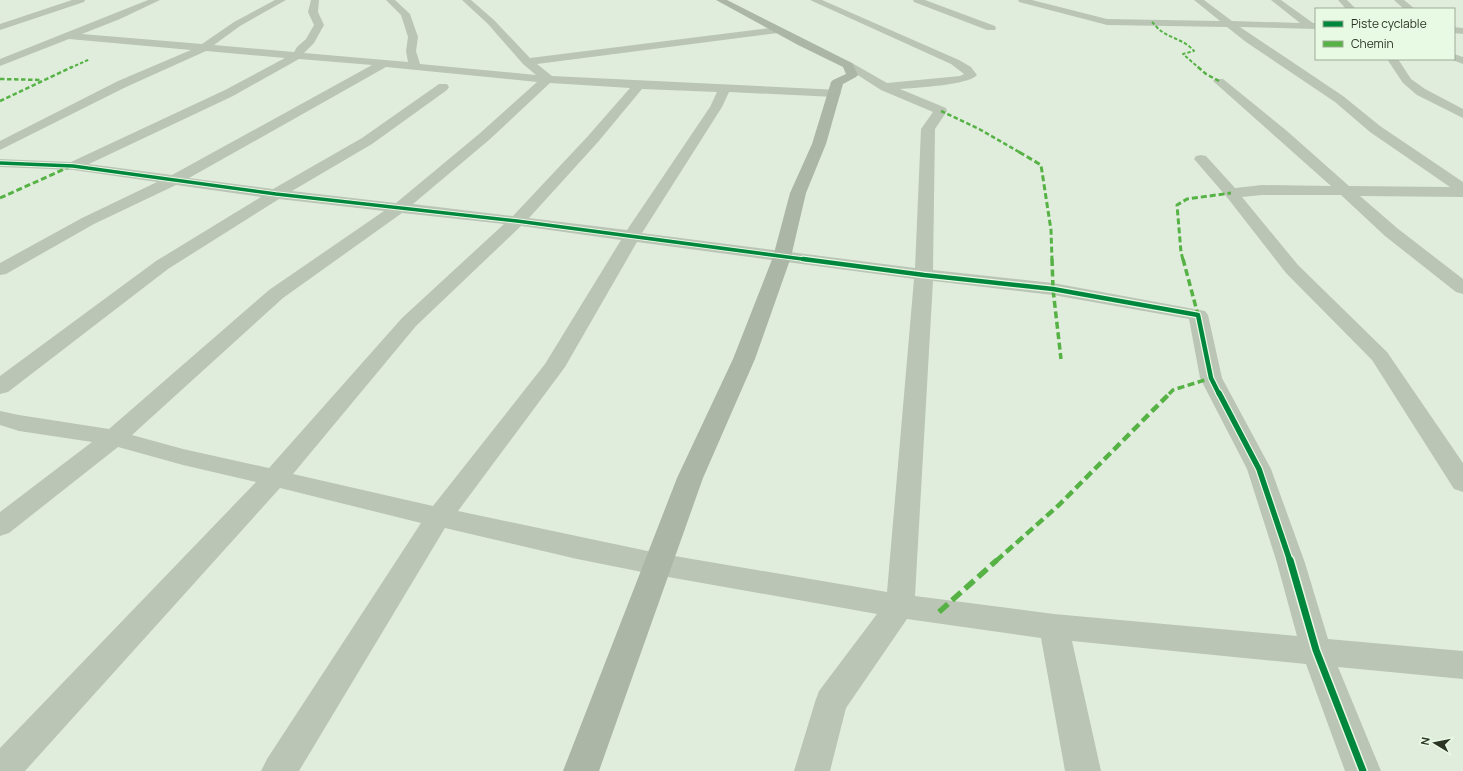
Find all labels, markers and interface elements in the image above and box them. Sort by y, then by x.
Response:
legend [1315,8,1455,60]
text: Piste cyclable [1351,15,1427,32]
text: Chemin [1351,35,1394,52]
north arrow [1415,723,1455,763]
text: N [1417,736,1433,746]

